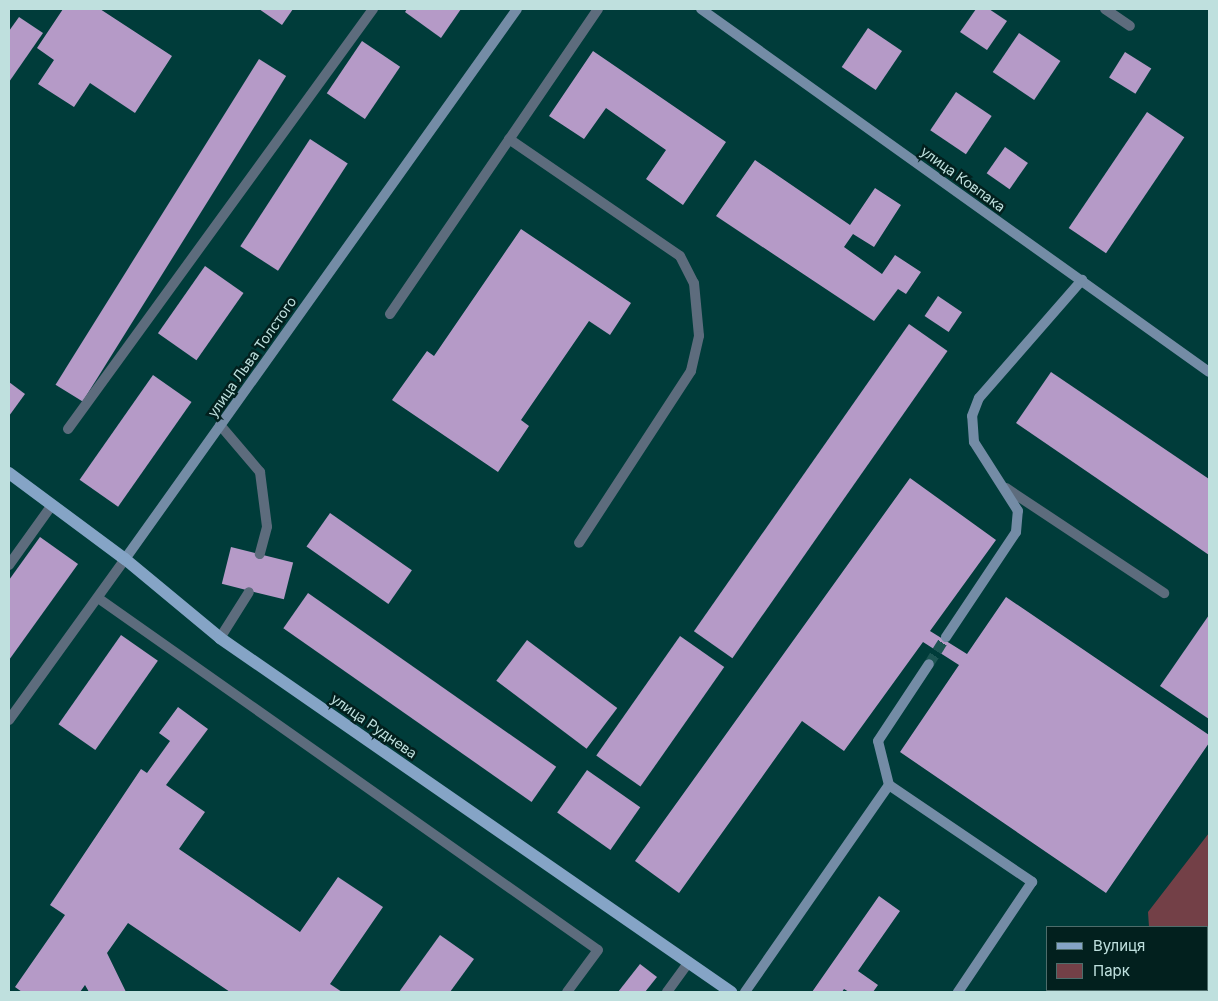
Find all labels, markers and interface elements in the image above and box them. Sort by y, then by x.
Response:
street label: улица Ковпака [917,143,1009,215]
street label: улица Льва Толстого [204,294,300,420]
street label: улица Руднева [328,690,420,762]
legend [1046,926,1208,991]
text: Вулиця [1093,936,1145,955]
text: Парк [1093,961,1130,980]

